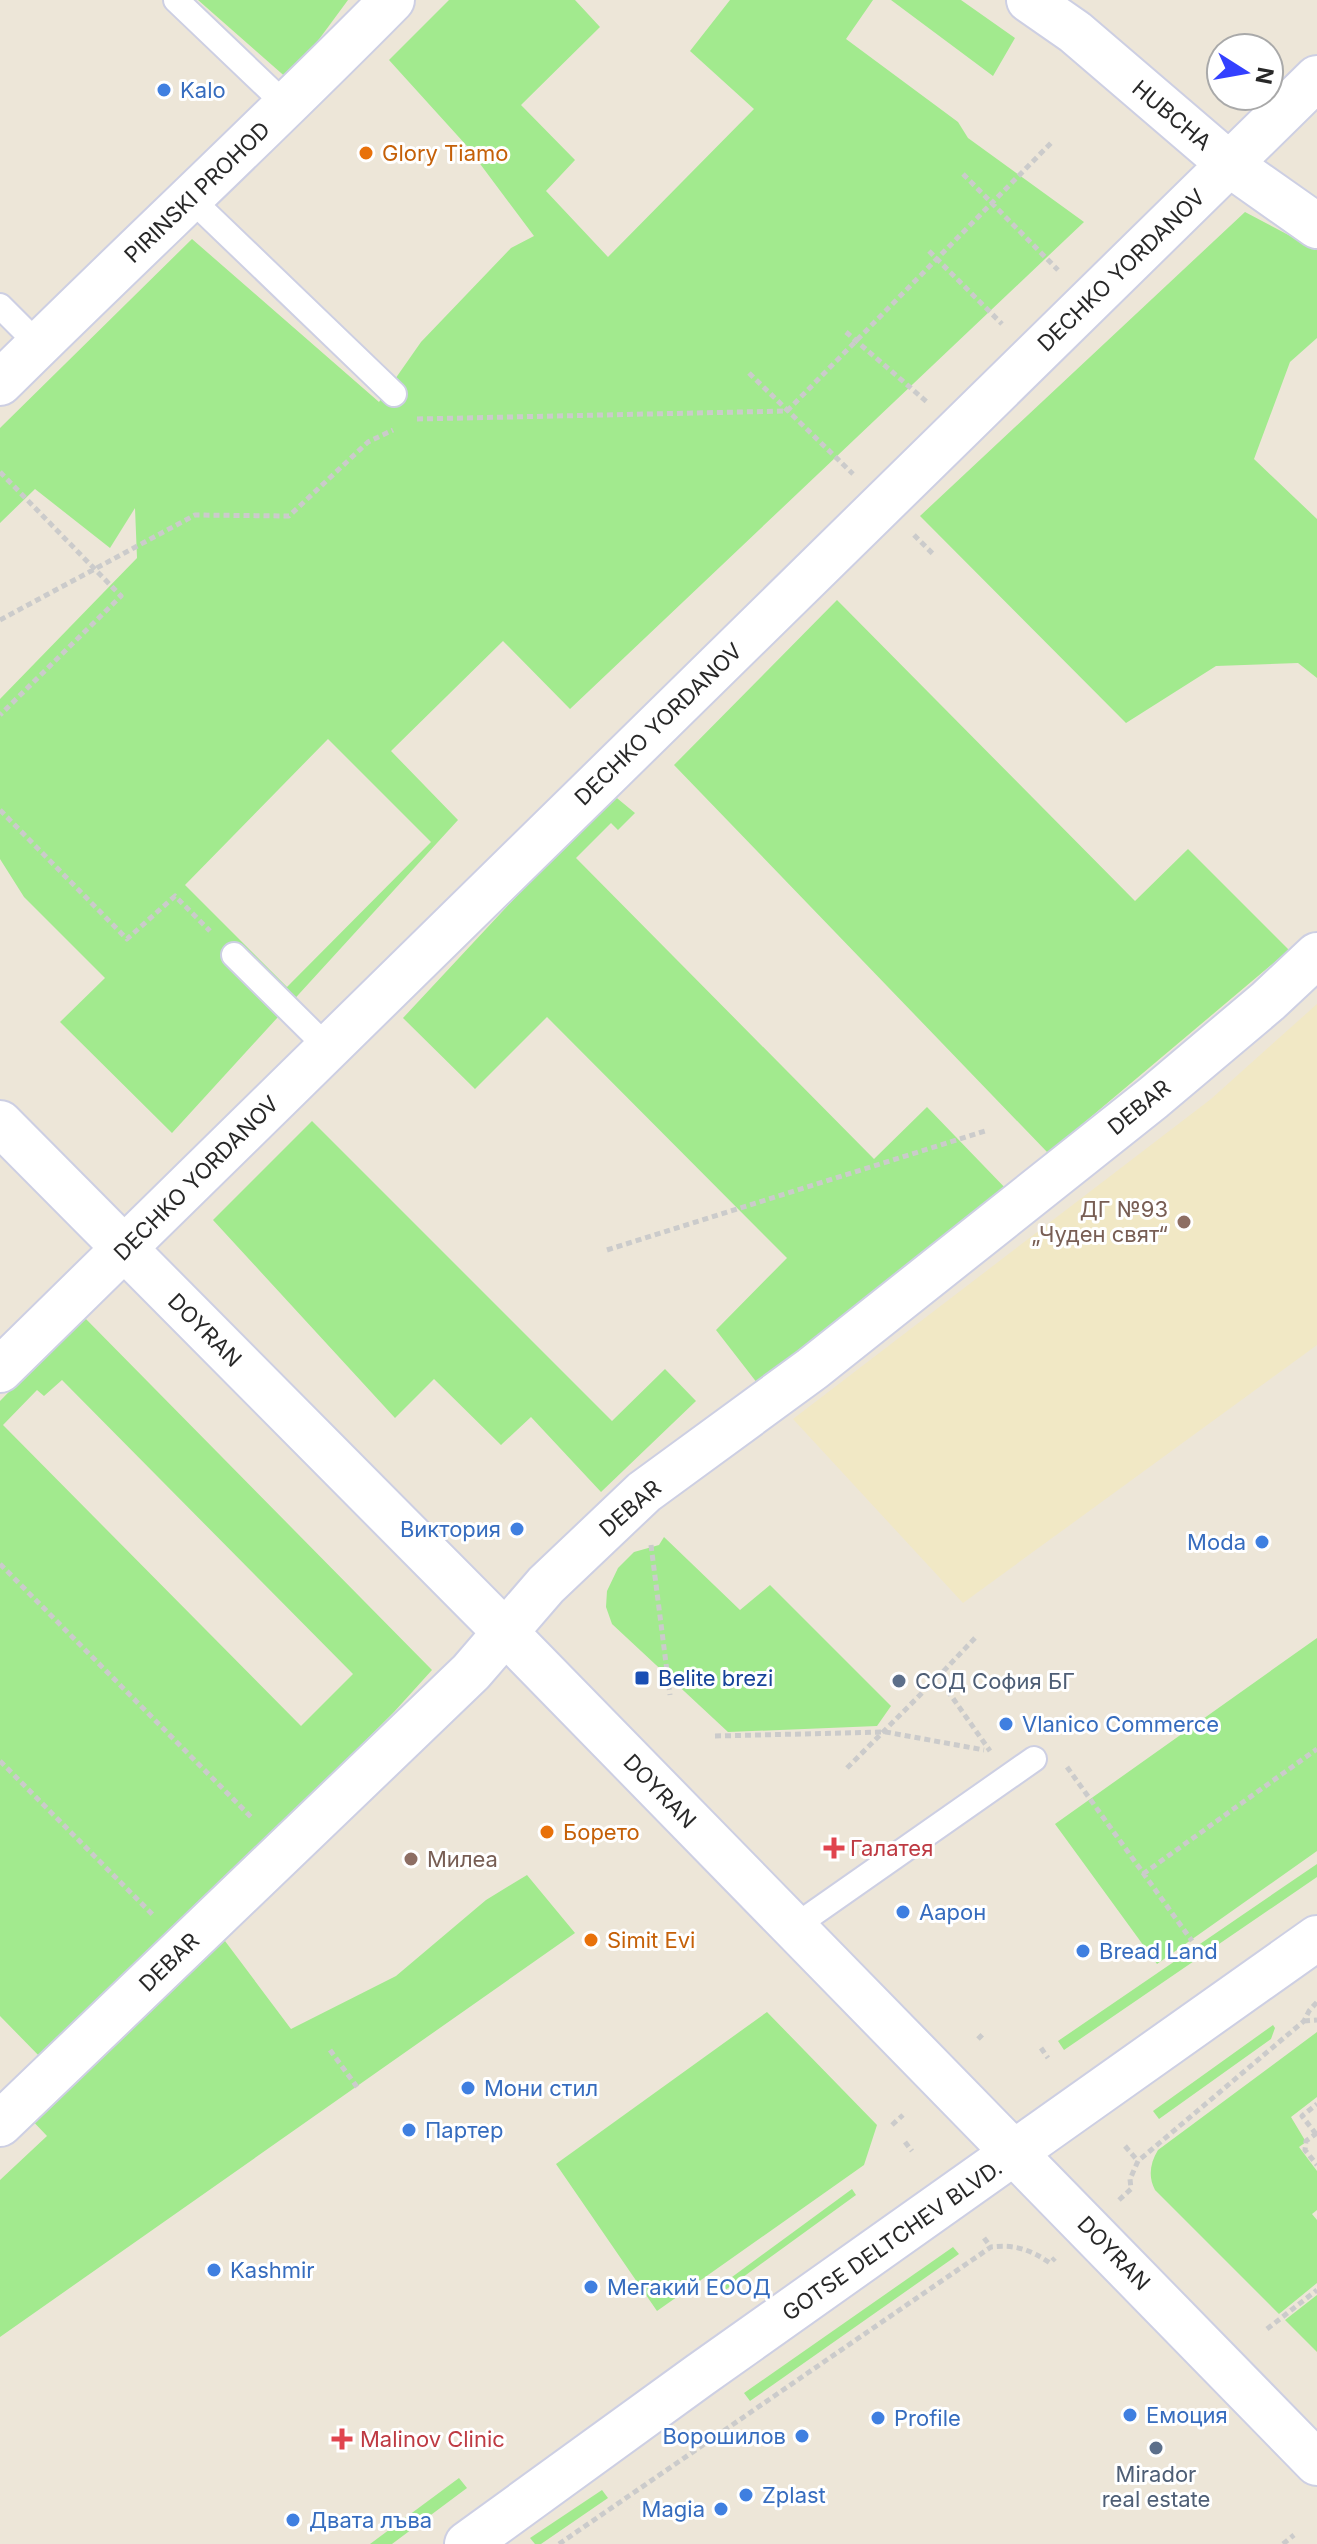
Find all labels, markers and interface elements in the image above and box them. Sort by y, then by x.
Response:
north arrow [1205,32,1285,112]
text: N [1250,65,1279,87]
street label: HUBCHA [1127,75,1217,155]
place label: Kalo [180,77,226,103]
marker: Kalo [155,81,173,99]
street label: PIRINSKI PROHOD [119,116,275,268]
place label: Glory Tiamo [382,140,508,166]
marker: Glory Tiamo [357,144,375,162]
street label: DECHKO YORDANOV [1032,184,1210,356]
street label: DECHKO YORDANOV [569,638,747,810]
street label: DEBAR [1103,1074,1175,1140]
street label: DECHKO YORDANOV [108,1090,284,1266]
place label: ДГ №93 „Чуден свят“ [1031,1196,1168,1247]
marker: ДГ №93 „Чуден свят“ [1175,1213,1193,1231]
street label: DOYRAN [163,1288,247,1372]
street label: DEBAR [594,1474,666,1542]
place label: Виктория [400,1516,501,1542]
marker: Виктория [508,1520,526,1538]
place label: Moda [1187,1529,1246,1555]
marker: Moda [1253,1533,1271,1551]
place label: Belite brezi [658,1665,773,1691]
place label: СОД София БГ [915,1668,1075,1694]
marker: Belite brezi [633,1669,651,1687]
marker: СОД София БГ [890,1672,908,1690]
place label: Vlanico Commerce [1022,1711,1219,1737]
marker: Vlanico Commerce [997,1715,1015,1733]
street label: DOYRAN [618,1749,702,1833]
place label: Борето [563,1819,640,1845]
marker: Борето [538,1823,556,1841]
place label: Галатея [850,1835,933,1861]
marker: Галатея [825,1839,843,1857]
place label: Милеа [427,1846,498,1872]
marker: Милеа [402,1850,420,1868]
place label: Аарон [919,1899,986,1925]
marker: Аарон [894,1903,912,1921]
street label: DEBAR [134,1927,204,1997]
place label: Simit Evi [607,1927,695,1953]
marker: Simit Evi [582,1931,600,1949]
place label: Bread Land [1099,1938,1218,1964]
marker: Bread Land [1074,1942,1092,1960]
place label: Мони стил [484,2075,598,2101]
marker: Мони стил [459,2079,477,2097]
place label: Партер [425,2117,503,2143]
marker: Партер [400,2121,418,2139]
street label: GOTSE DELTCHEV BLVD. [777,2154,1007,2326]
street label: DOYRAN [1072,2211,1156,2295]
place label: Kashmir [230,2257,315,2283]
marker: Kashmir [205,2261,223,2279]
place label: Мегакий ЕООД [607,2274,771,2300]
marker: Мегакий ЕООД [582,2278,600,2296]
place label: Емоция [1146,2402,1228,2428]
place label: Profile [894,2405,961,2431]
marker: Емоция [1121,2406,1139,2424]
marker: Profile [869,2409,887,2427]
place label: Ворошилов [662,2423,786,2449]
place label: Malinov Clinic [360,2426,505,2452]
marker: Ворошилов [793,2427,811,2445]
marker: Malinov Clinic [331,2428,353,2450]
marker: Mirador real estate [1147,2439,1165,2457]
place label: Mirador real estate [1102,2461,1210,2512]
place label: Zplast [762,2482,826,2508]
marker: Zplast [737,2486,755,2504]
place label: Magia [642,2496,705,2522]
marker: Magia [712,2500,730,2518]
place label: Двата лъва [309,2507,432,2533]
marker: Двата лъва [284,2511,302,2529]

